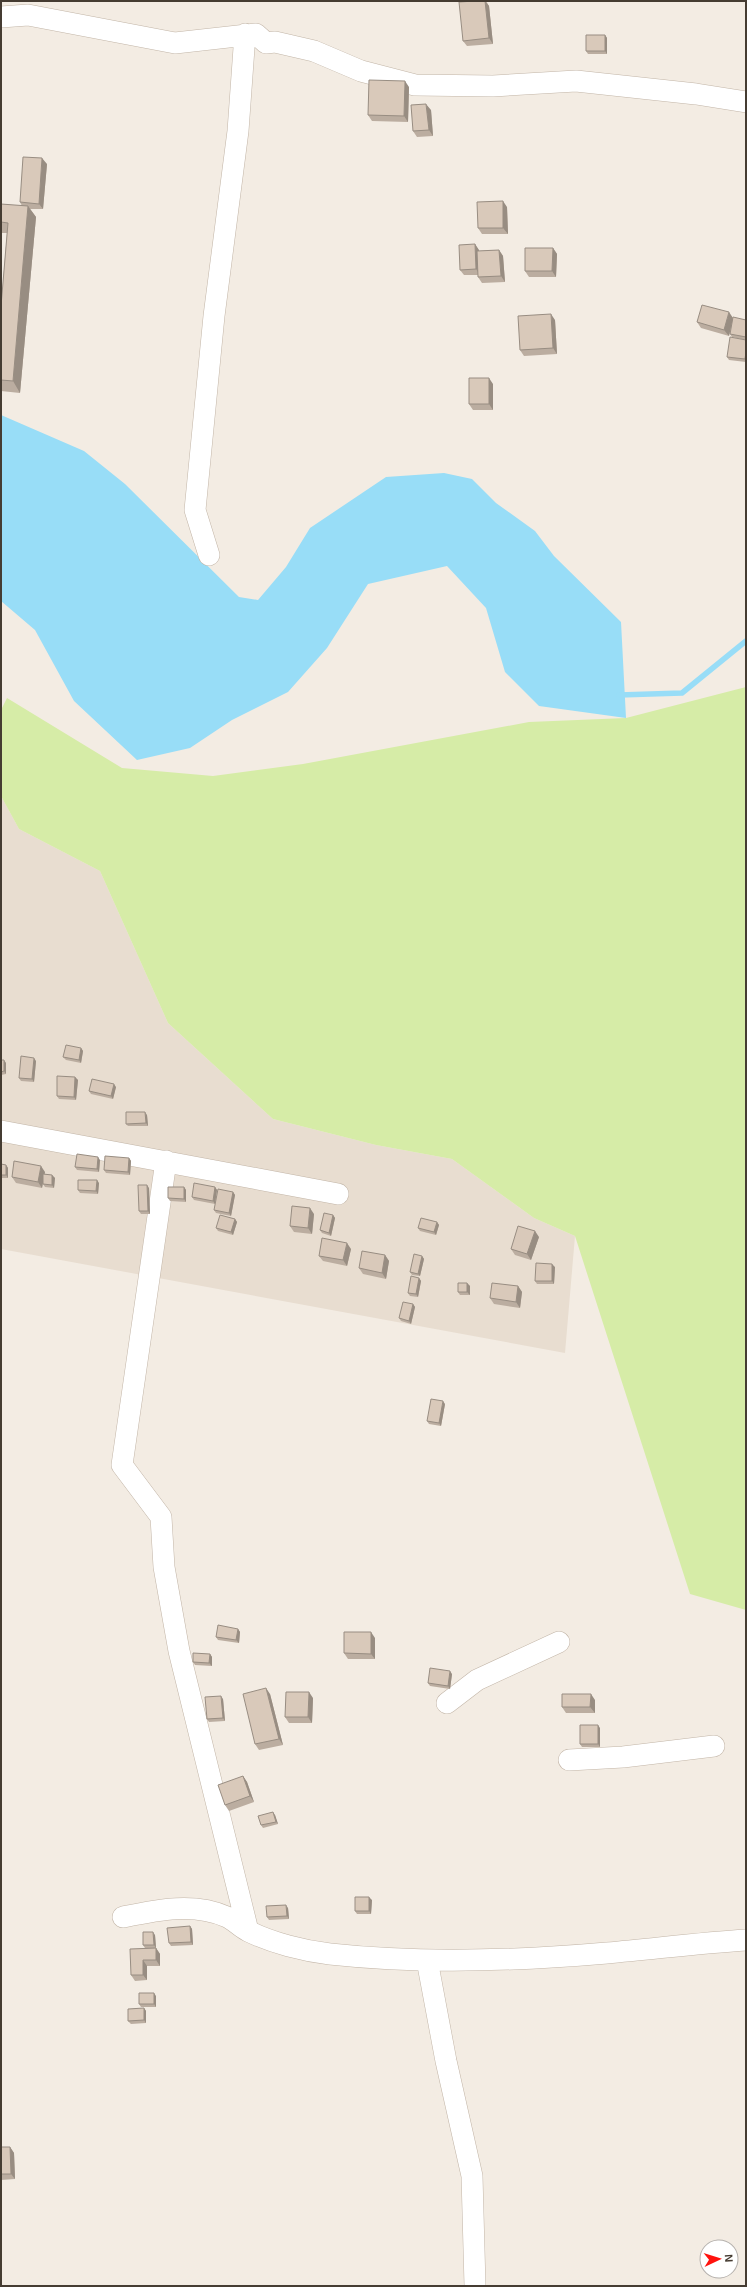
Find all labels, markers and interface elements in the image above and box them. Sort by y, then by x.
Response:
north arrow [699,2239,739,2279]
text: N [723,2254,735,2263]

